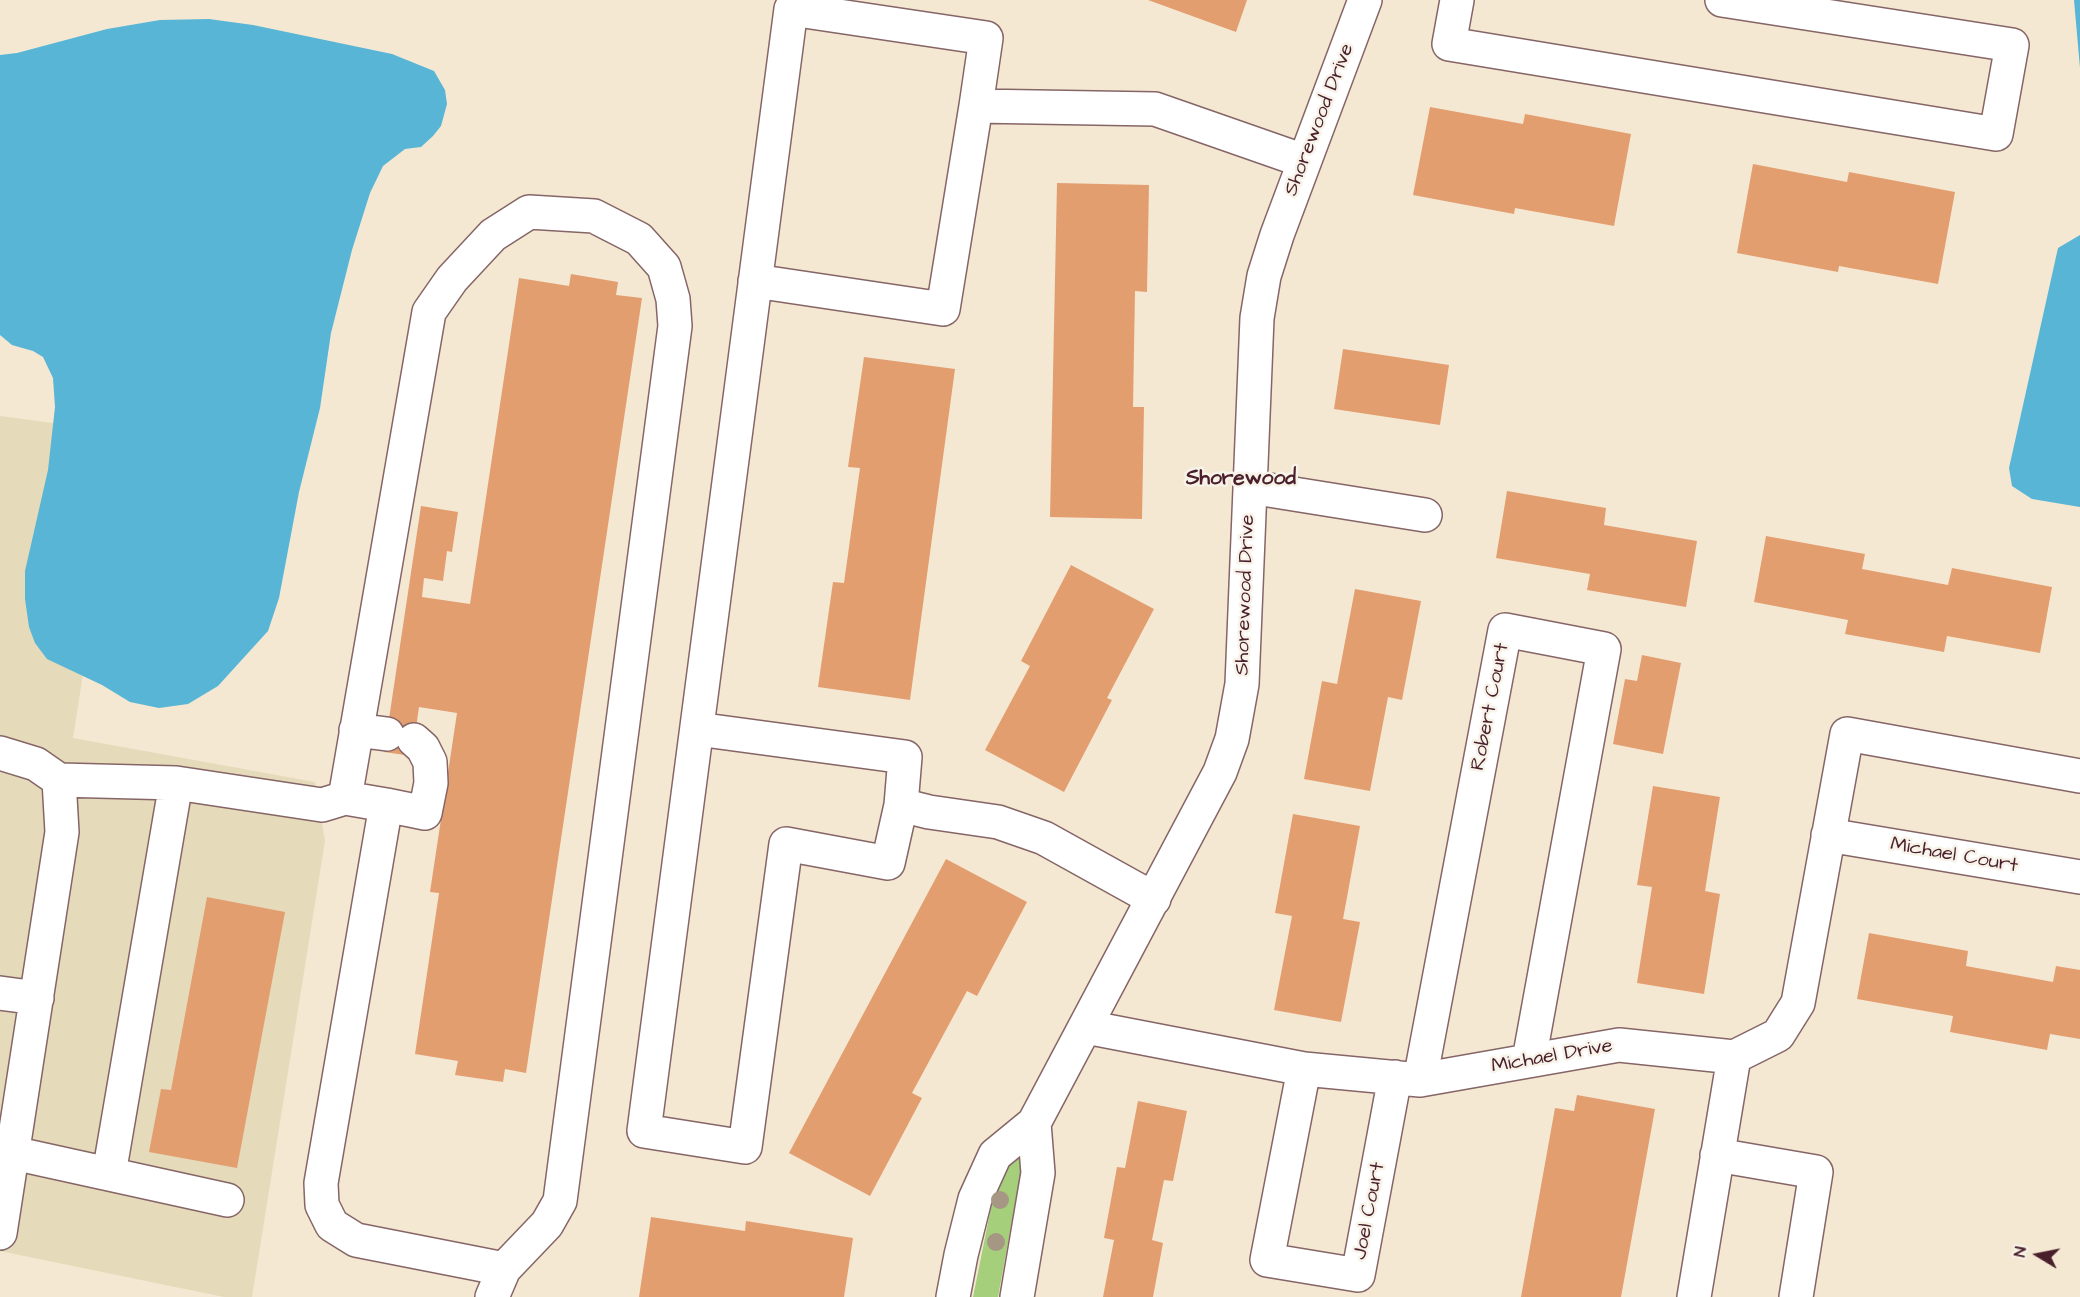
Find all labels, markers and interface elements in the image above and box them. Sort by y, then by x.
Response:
street label: Shorewood Drive [1280,41,1360,199]
district label: Shorewood [1186,467,1296,493]
street label: Shorewood Drive [1231,514,1261,676]
street label: Robert Court [1467,641,1515,773]
street label: Michael Court [1888,833,2020,879]
street label: Michael Drive [1490,1035,1614,1079]
street label: Joel Court [1349,1160,1391,1262]
north arrow [2008,1225,2068,1285]
text: N [2009,1245,2032,1259]

